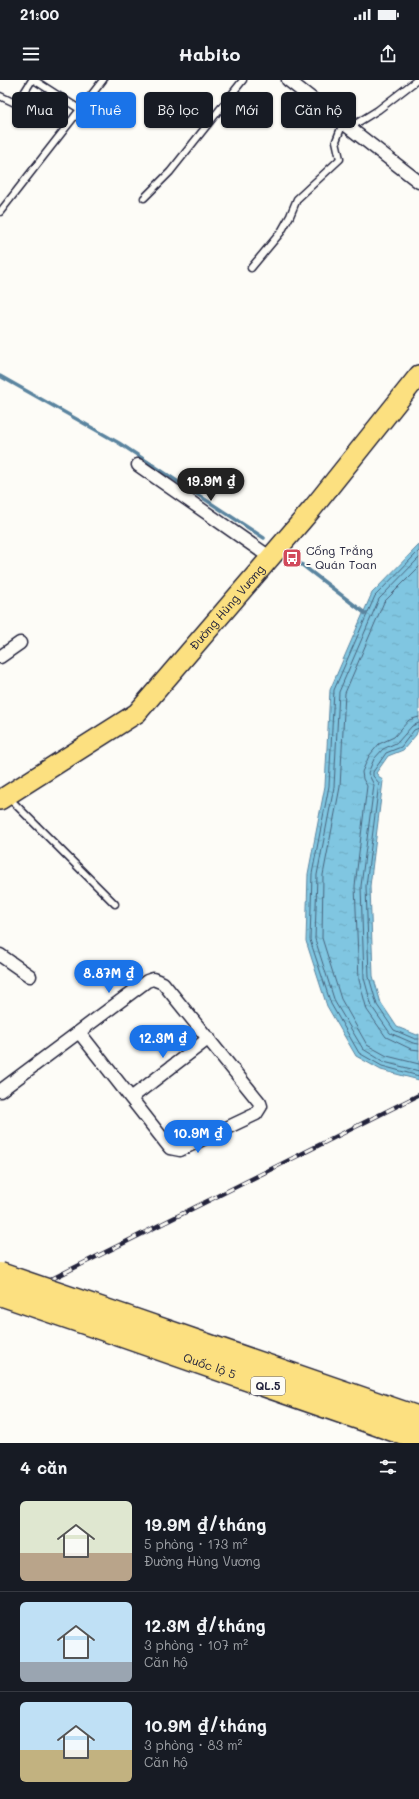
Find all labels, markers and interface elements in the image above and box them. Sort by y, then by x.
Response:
text: 21:00 [20,4,59,24]
text: Habito [179,42,241,66]
icon: menu [20,43,42,65]
icon: share [377,43,399,65]
chip: Mua [12,92,68,128]
chip: Thuê [76,92,136,128]
chip: Bộ lọc [144,92,213,128]
chip: Mới [221,92,273,128]
chip: Căn hộ [281,92,356,128]
pin: 19.9M ₫ [174,468,248,502]
text: 19.9M ₫ [186,472,236,489]
place label: Cống Trắng - Quán Toan [306,542,377,572]
bus stop icon: Cống Trắng - Quán Toan [281,547,303,569]
street label: Đường Hùng Vương [185,561,268,653]
pin: 8.87M ₫ [72,960,146,994]
text: 8.87M ₫ [83,964,135,981]
pin: 12.3M ₫ [126,1025,200,1059]
text: 12.3M ₫ [139,1029,187,1046]
pin: 10.9M ₫ [161,1120,235,1154]
text: 10.9M ₫ [173,1124,223,1141]
street label: Quốc lộ 5 [181,1349,238,1382]
road number: QL.5 [251,1377,285,1395]
text: 4 căn [20,1456,67,1478]
icon: filters [377,1456,399,1478]
text: 19.9M ₫/tháng [144,1513,266,1535]
icon: home [52,1517,100,1565]
text: 5 phòng · 173 m² [144,1535,248,1552]
text: Đường Hùng Vương [144,1552,260,1569]
text: 12.3M ₫/tháng [144,1614,266,1636]
icon: home [52,1618,100,1666]
text: 3 phòng · 107 m² [144,1636,248,1653]
text: Căn hộ [144,1653,188,1670]
text: 10.9M ₫/tháng [144,1714,267,1736]
icon: home [52,1718,100,1766]
text: 3 phòng · 83 m² [144,1736,243,1753]
text: Căn hộ [144,1753,188,1770]

